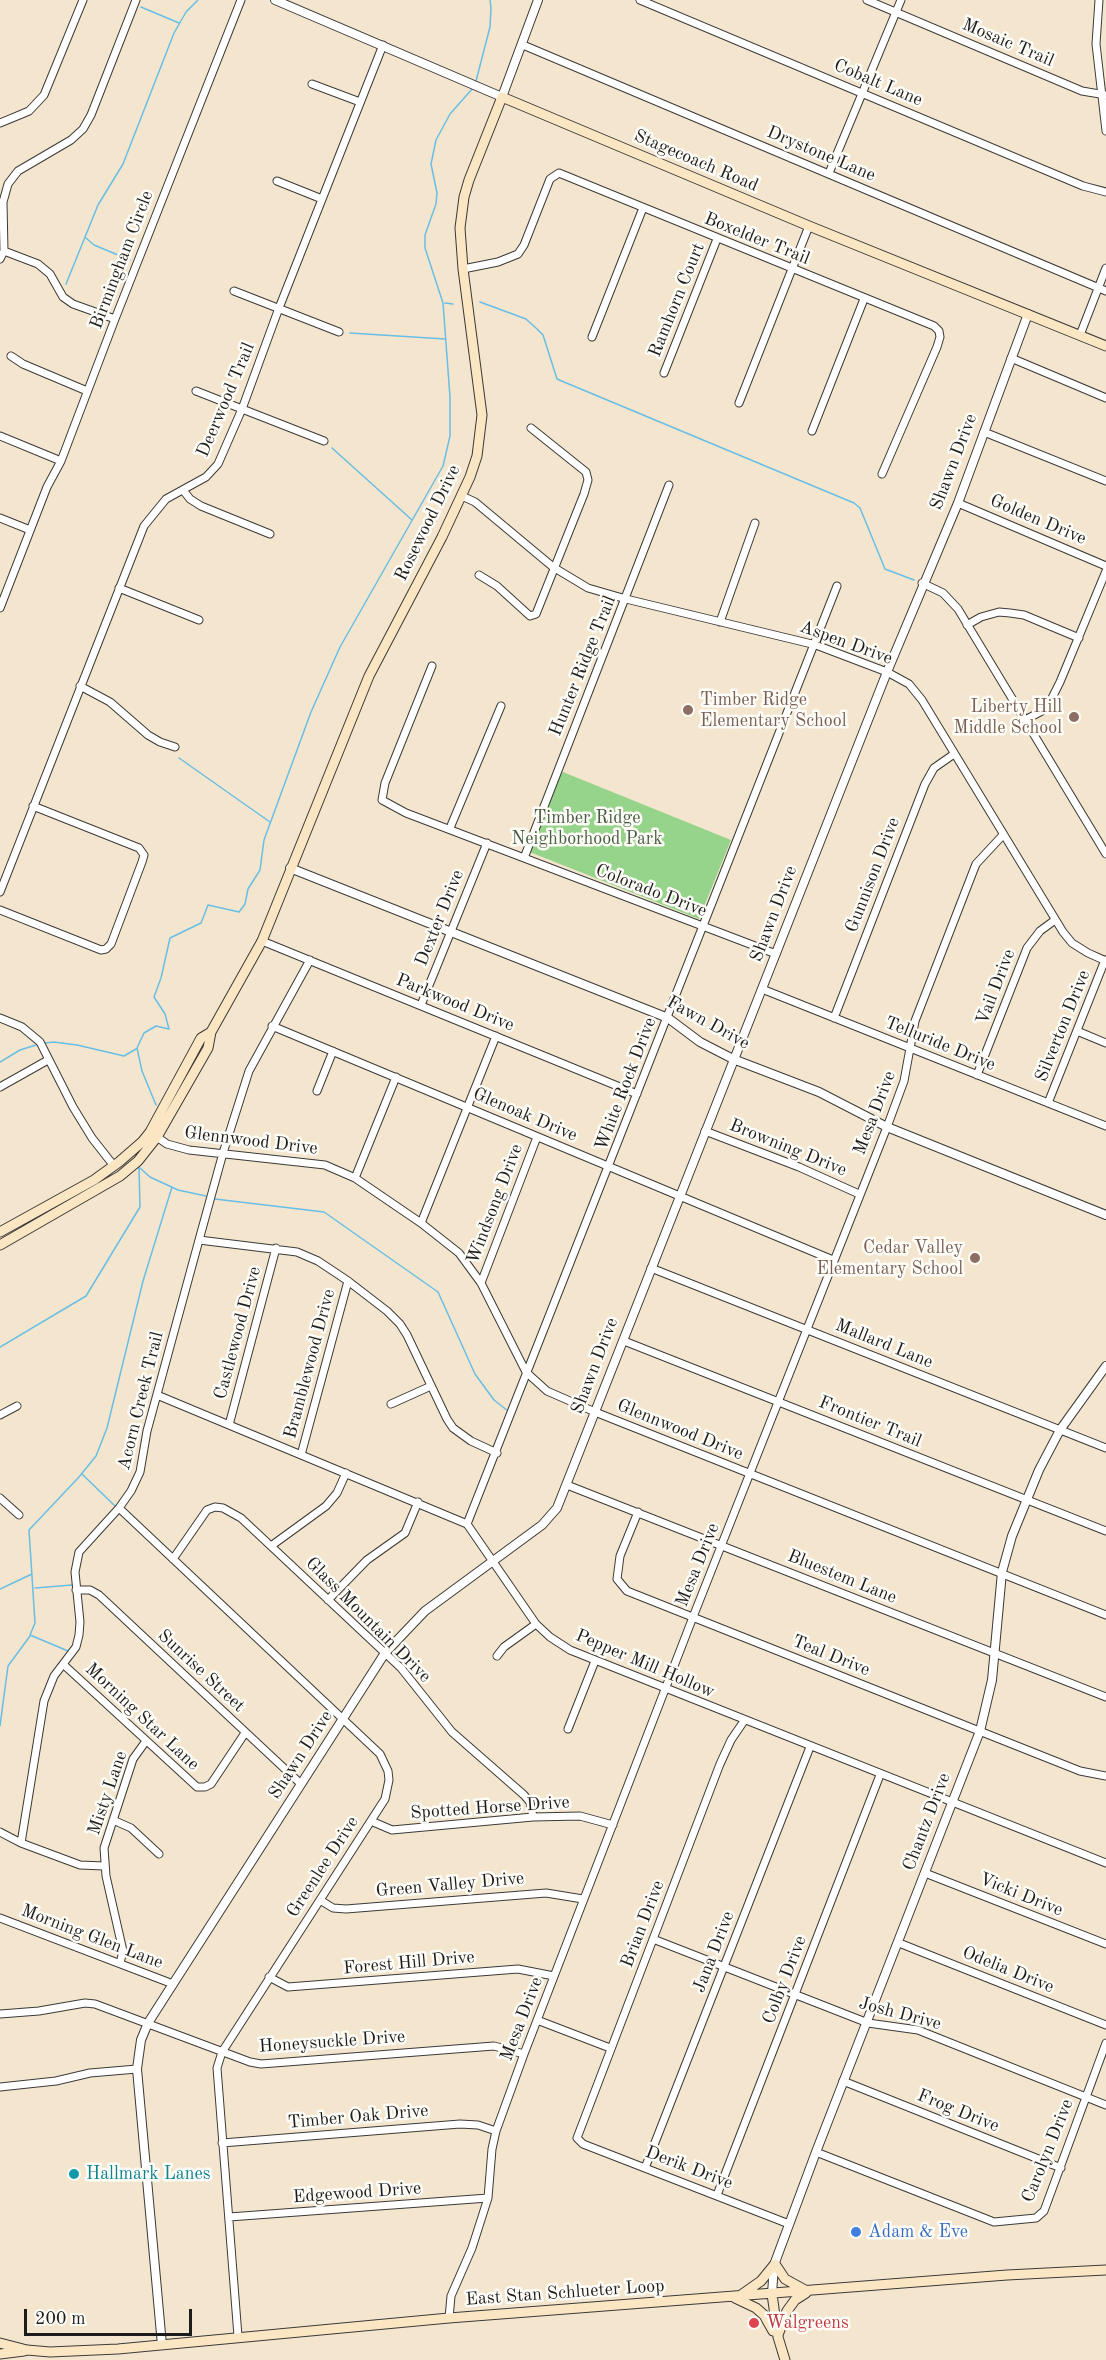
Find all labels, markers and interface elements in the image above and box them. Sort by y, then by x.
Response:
street label: Mosaic Trail [959,14,1057,72]
street label: Cobalt Lane [830,55,926,111]
street label: Drystone Lane [763,121,879,187]
street label: Stagecoach Road [631,125,761,197]
street label: Birmingham Circle [86,188,158,332]
street label: Boxelder Trail [701,208,813,270]
street label: Ramhorn Court [644,240,710,360]
street label: Deerwood Trail [192,340,260,460]
street label: Shawn Drive [926,411,982,513]
street label: Rosewood Drive [391,461,465,585]
street label: Golden Drive [987,490,1089,550]
street label: Hunter Ridge Trail [545,593,621,739]
street label: Aspen Drive [797,616,895,670]
place label: Timber Ridge Elementary School [700,689,847,732]
place label: Liberty Hill Middle School [954,696,1062,738]
marker: Timber Ridge Elementary School [681,703,695,717]
marker: Liberty Hill Middle School [1067,710,1081,724]
park label: Timber Ridge Neighborhood Park [511,807,663,850]
street label: Gunnison Drive [841,814,905,936]
street label: Colorado Drive [592,860,710,922]
street label: Shawn Drive [746,863,802,965]
street label: Dexter Drive [411,867,469,969]
street label: Vail Drive [972,946,1020,1028]
street label: Silverton Drive [1031,967,1095,1085]
street label: Parkwood Drive [393,969,517,1037]
street label: Fawn Drive [663,991,753,1055]
street label: Telluride Drive [882,1012,998,1076]
street label: White Rock Drive [591,1014,661,1154]
street label: Mesa Drive [849,1068,901,1158]
street label: Glenoak Drive [470,1083,580,1147]
street label: Browning Drive [726,1115,850,1181]
street label: Glennwood Drive [183,1122,319,1160]
street label: Windsong Drive [462,1141,528,1267]
place label: Cedar Valley Elementary School [816,1237,963,1280]
marker: Cedar Valley Elementary School [968,1251,982,1265]
street label: Castlewood Drive [210,1264,266,1402]
street label: Bramblewood Drive [280,1287,340,1441]
street label: Shawn Drive [567,1315,623,1417]
street label: Mallard Lane [832,1315,936,1373]
street label: Acorn Creek Trail [113,1330,169,1472]
street label: Frontier Trail [815,1392,925,1452]
street label: Glennwood Drive [614,1395,746,1465]
street label: Mesa Drive [671,1520,725,1610]
street label: Bluestem Lane [784,1545,900,1609]
street label: Glass Mountain Drive [301,1553,435,1687]
street label: Sunrise Street [153,1625,249,1717]
street label: Pepper Mill Hollow [572,1625,718,1703]
street label: Teal Drive [789,1631,873,1681]
street label: Morning Star Lane [80,1659,204,1775]
street label: Shawn Drive [264,1707,338,1803]
street label: Misty Lane [84,1748,132,1838]
street label: Chantz Drive [898,1770,956,1874]
street label: Spotted Horse Drive [410,1792,570,1824]
street label: Greenlee Drive [282,1812,364,1922]
street label: Green Valley Drive [375,1868,525,1902]
street label: Vicki Drive [976,1868,1066,1922]
street label: Brian Drive [617,1877,669,1971]
street label: Morning Glen Lane [18,1900,166,1974]
street label: Jana Drive [689,1908,739,1996]
street label: Colby Drive [758,1933,812,2027]
street label: Odelia Drive [959,1942,1057,1998]
street label: Forest Hill Drive [342,1947,476,1979]
street label: Mesa Drive [496,1974,548,2064]
street label: Josh Drive [856,1993,944,2035]
street label: Honeysuckle Drive [258,2026,406,2058]
street label: Frog Drive [914,2085,1002,2137]
street label: Carolyn Drive [1017,2096,1079,2206]
street label: Timber Oak Drive [287,2100,429,2134]
street label: Derik Drive [642,2141,736,2195]
place label: Hallmark Lanes [86,2163,211,2185]
marker: Hallmark Lanes [67,2167,81,2181]
street label: Edgewood Drive [292,2178,422,2208]
place label: Adam & Eve [868,2221,968,2243]
marker: Adam & Eve [849,2225,863,2239]
street label: East Stan Schlueter Loop [465,2275,665,2311]
scale bar [27,2297,195,2335]
text: 200 m [35,2310,86,2328]
place label: Walgreens [766,2312,849,2334]
marker: Walgreens [747,2316,761,2330]

